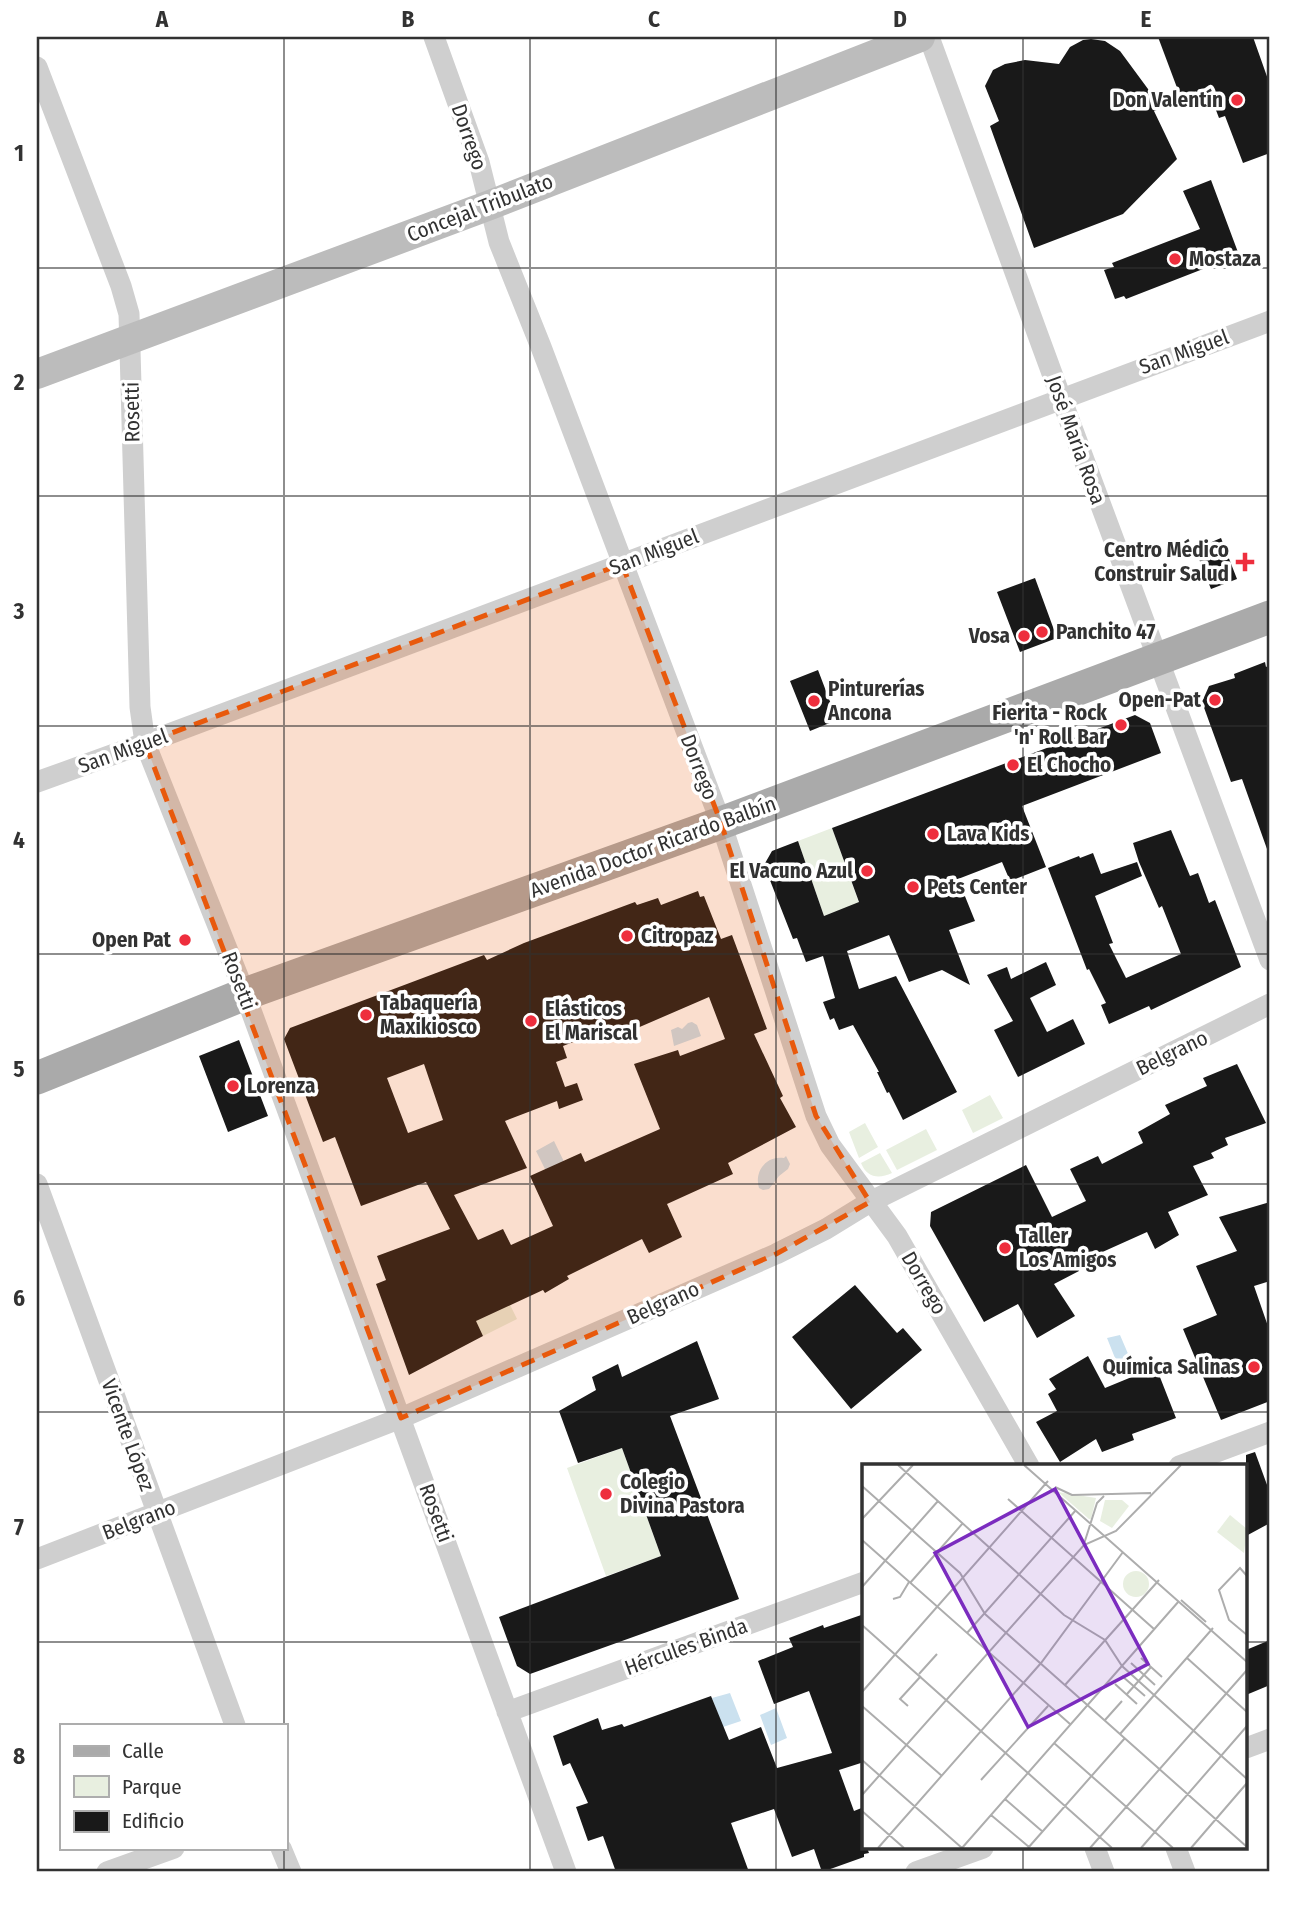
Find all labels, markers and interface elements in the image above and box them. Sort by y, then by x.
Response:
text: A [155,5,169,33]
text: B [402,5,415,33]
text: C [648,5,660,33]
text: D [893,5,907,33]
text: E [1141,5,1152,33]
place label: Don Valentín [1112,87,1223,113]
marker: Don Valentín [1229,92,1245,108]
street label: Dorrego [446,100,492,174]
text: 1 [14,139,24,167]
street label: Concejal Tribulato [403,168,557,248]
place label: Mostaza [1189,246,1261,272]
marker: Mostaza [1167,251,1183,267]
street label: San Miguel [1136,324,1233,380]
text: 2 [13,368,25,396]
street label: José María Rosa [1041,372,1111,508]
street label: Rosetti [118,382,146,442]
street label: San Miguel [606,523,703,581]
place label: Centro Médico Construir Salud [1094,537,1229,587]
marker: Centro Médico Construir Salud [1235,552,1255,572]
text: 3 [13,597,25,625]
place label: Panchito 47 [1056,619,1155,645]
place label: Vosa [968,623,1010,649]
marker: Panchito 47 [1034,624,1050,640]
marker: Vosa [1016,628,1032,644]
place label: Pinturerías Ancona [827,676,925,726]
place label: Open-Pat [1119,687,1202,713]
marker: Open-Pat [1207,692,1223,708]
marker: Pinturerías Ancona [806,693,822,709]
place label: Fierita - Rock 'n' Roll Bar [992,700,1107,750]
marker: Fierita - Rock 'n' Roll Bar [1113,717,1129,733]
street label: San Miguel [75,723,172,779]
street label: Dorrego [675,730,723,804]
place label: El Chocho [1027,752,1111,778]
marker: El Chocho [1005,757,1021,773]
street label: Avenida Doctor Ricardo Balbín [526,790,780,904]
place label: Lava Kids [947,821,1029,847]
text: 4 [13,826,25,854]
marker: Lava Kids [925,826,941,842]
place label: El Vacuno Azul [729,858,853,884]
marker: El Vacuno Azul [859,863,875,879]
place label: Pets Center [927,874,1027,900]
marker: Pets Center [905,879,921,895]
place label: Citropaz [641,923,714,949]
place label: Open Pat [92,927,172,953]
marker: Citropaz [619,928,635,944]
marker: Open Pat [177,932,193,948]
street label: Rosetti [216,948,262,1014]
place label: Tabaquería Maxikiosco [380,990,478,1040]
place label: Elásticos El Mariscal [545,996,638,1046]
marker: Tabaquería Maxikiosco [358,1007,374,1023]
marker: Elásticos El Mariscal [523,1013,539,1029]
street label: Belgrano [1132,1025,1212,1081]
text: 5 [13,1055,25,1083]
place label: Lorenza [247,1073,315,1099]
marker: Lorenza [225,1078,241,1094]
place label: Taller Los Amigos [1019,1223,1116,1273]
marker: Taller Los Amigos [997,1240,1013,1256]
street label: Dorrego [896,1247,952,1319]
street label: Belgrano [623,1276,703,1330]
text: 6 [13,1284,25,1312]
place label: Química Salinas [1102,1354,1240,1380]
marker: Química Salinas [1246,1359,1262,1375]
street label: Vicente López [96,1375,160,1495]
inset map [862,1464,1248,1850]
place label: Colegio Divina Pastora [620,1469,745,1519]
street label: Rosetti [413,1480,459,1546]
marker: Colegio Divina Pastora [598,1486,614,1502]
street label: Belgrano [99,1494,179,1546]
text: 7 [14,1513,24,1541]
street label: Hércules Binda [621,1613,751,1681]
legend [60,1724,287,1850]
text: Calle [122,1738,164,1764]
text: 8 [13,1742,25,1770]
text: Parque [122,1774,182,1800]
text: Edificio [122,1808,184,1834]

